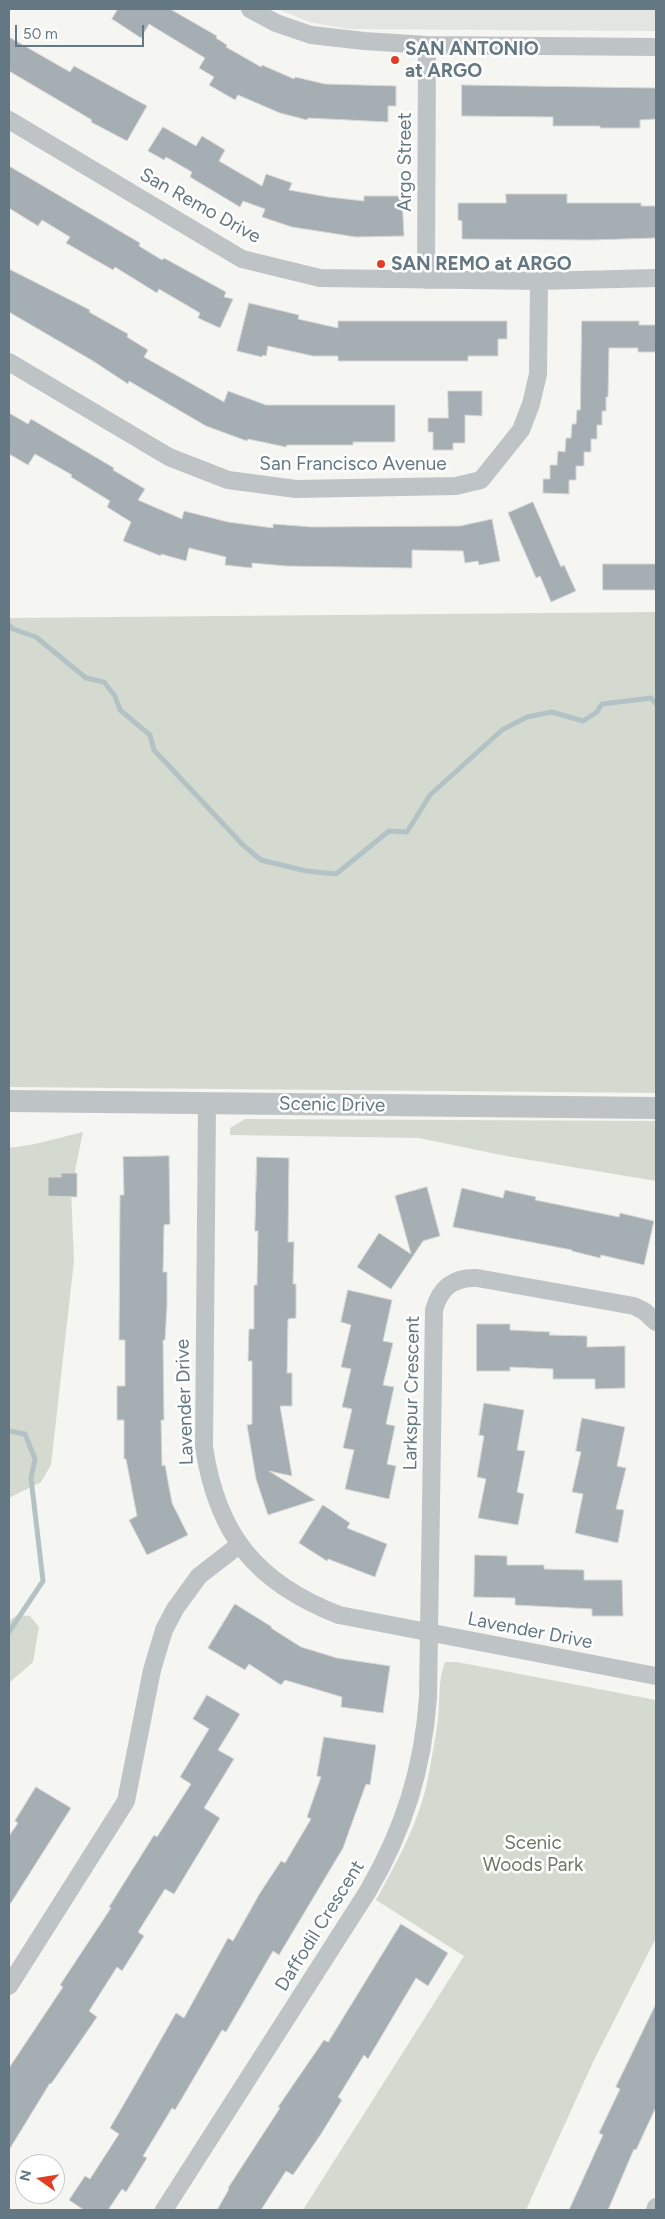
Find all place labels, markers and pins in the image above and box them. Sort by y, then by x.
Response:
place label: SAN ANTONIO at ARGO [405,38,539,82]
marker: SAN ANTONIO at ARGO [389,54,401,66]
place label: SAN REMO at ARGO [391,253,572,275]
marker: SAN REMO at ARGO [375,258,387,270]

